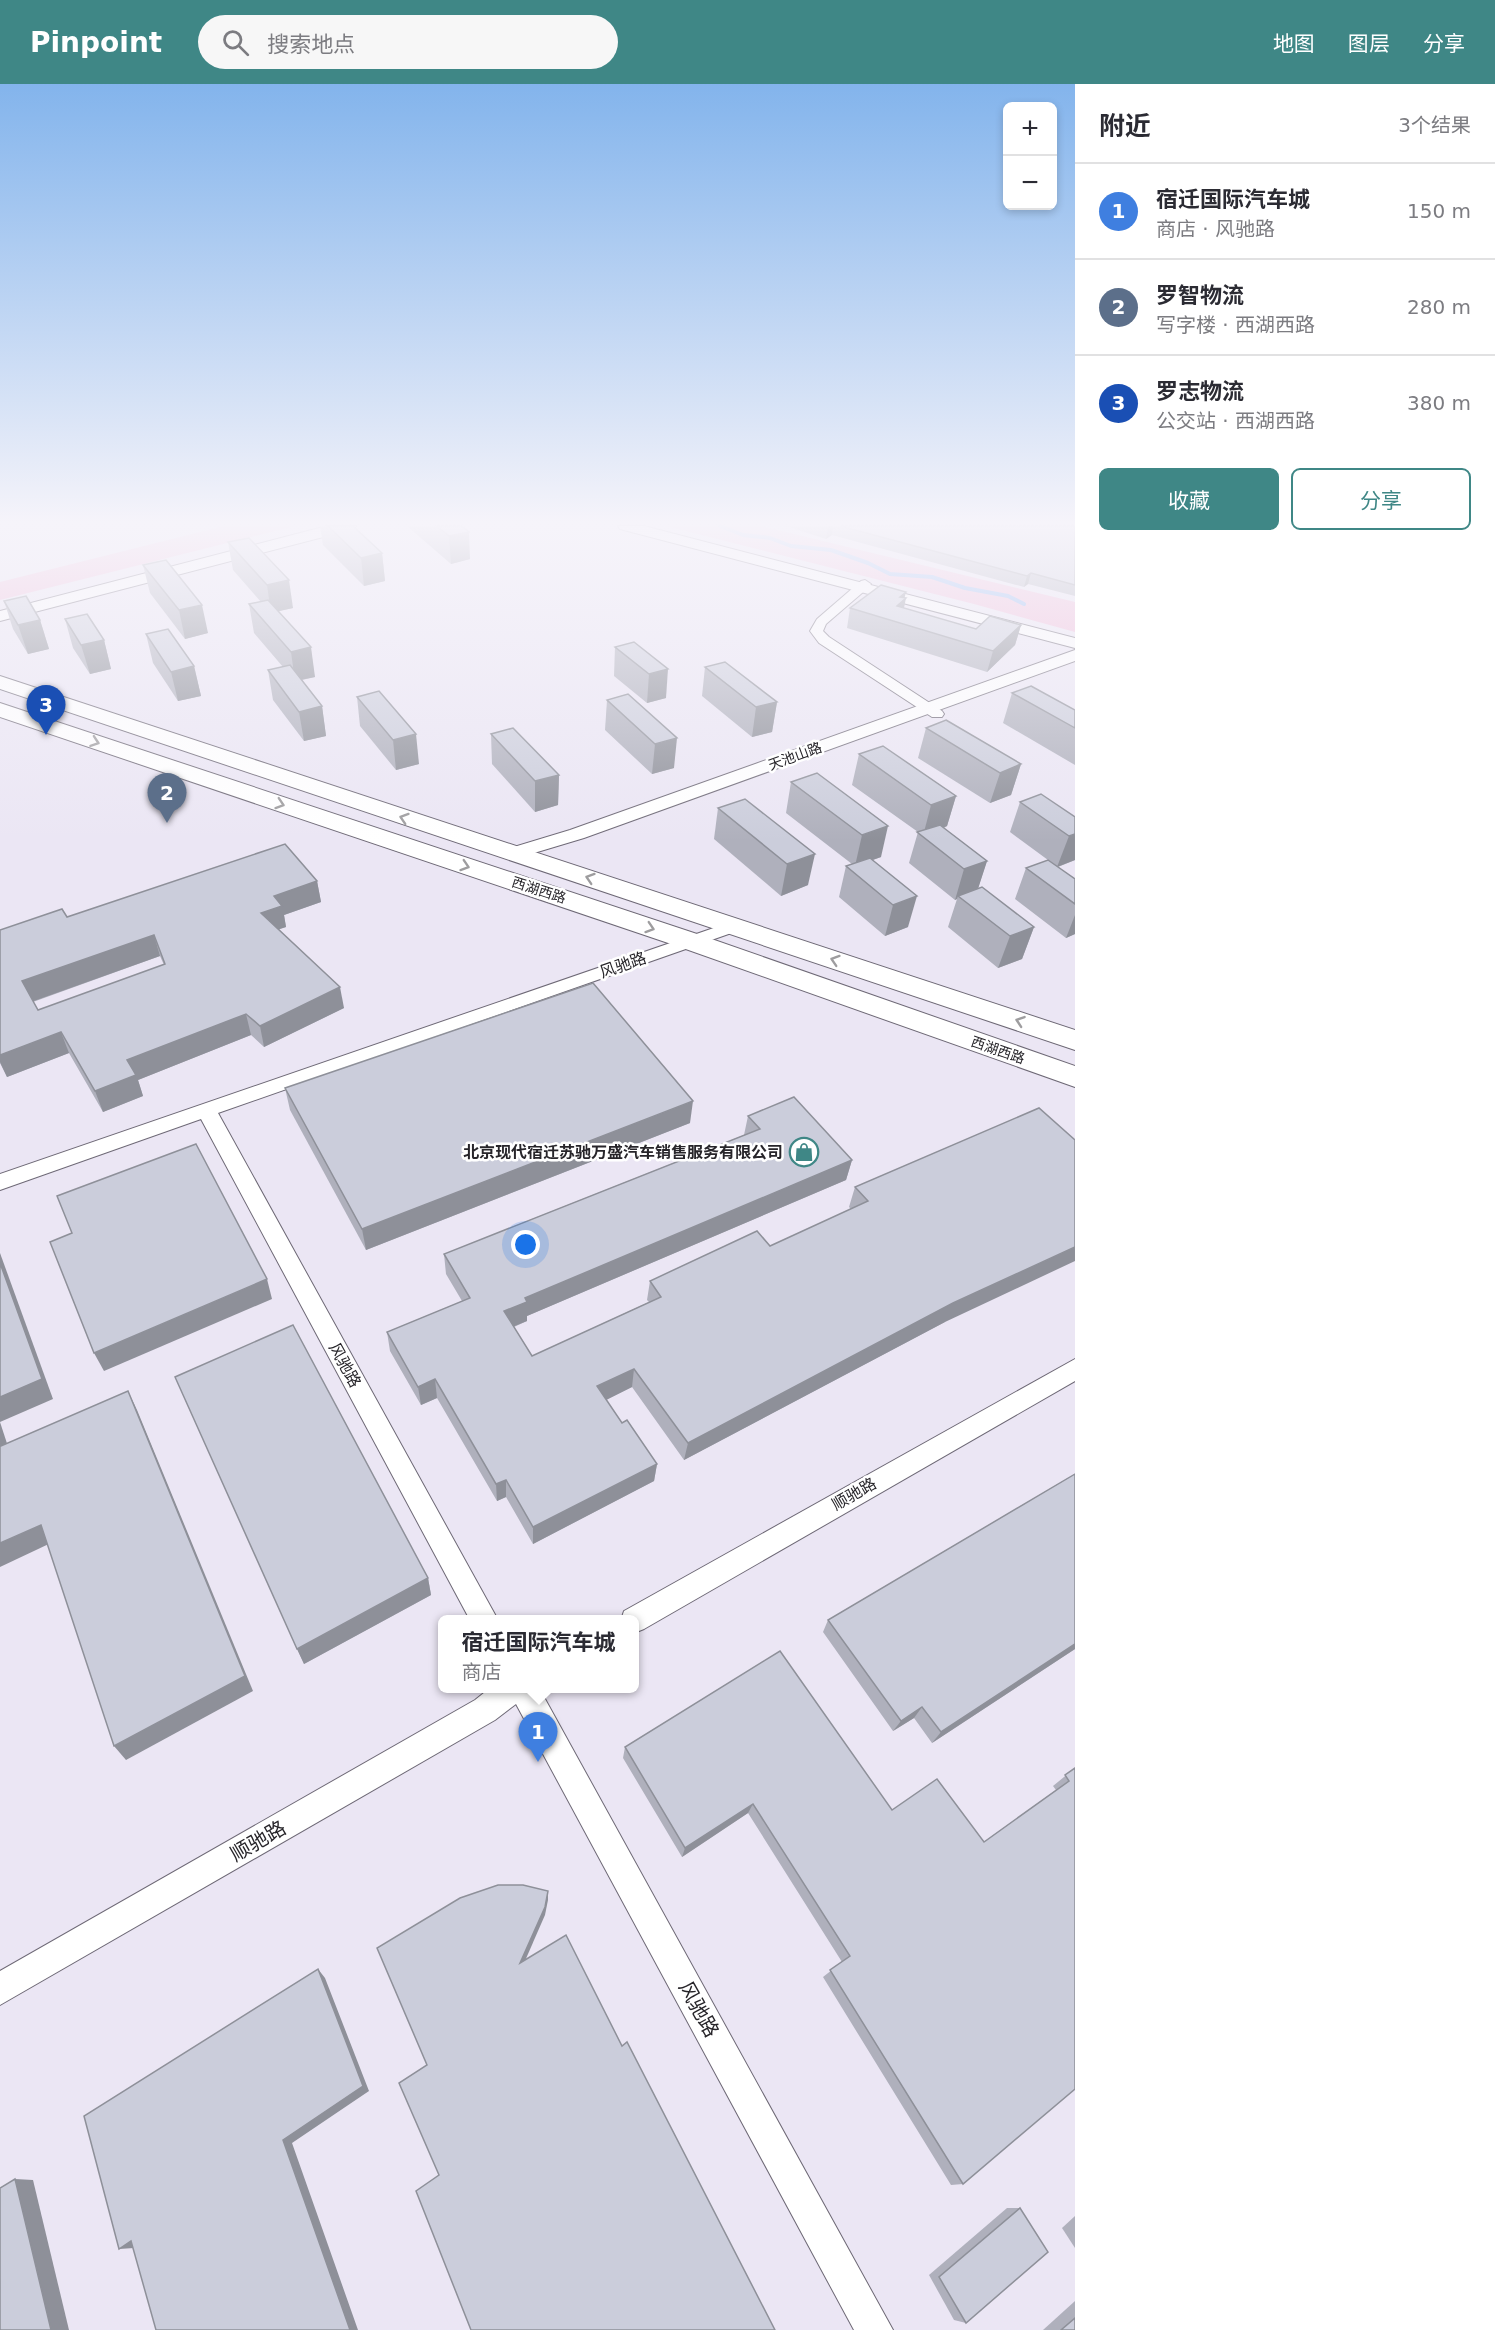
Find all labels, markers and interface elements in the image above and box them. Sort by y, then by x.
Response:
search box [198,15,618,69]
text: Pinpoint [30,26,162,59]
icon: search [219,26,252,59]
text: 搜索地点 [267,32,355,57]
text: 地图 [1273,32,1315,56]
text: 图层 [1348,32,1390,56]
text: 分享 [1423,32,1465,56]
map controls [1003,102,1057,210]
button: + [1003,102,1057,156]
text: 附近 [1099,111,1151,141]
text: 3个结果 [1398,113,1471,137]
button: − [1003,156,1057,210]
text: 宿迁国际汽车城 [1156,187,1310,212]
text: 1 [1112,199,1125,223]
text: 150 m [1407,199,1471,223]
text: 商店 · 风驰路 [1156,217,1275,241]
text: 罗智物流 [1156,283,1244,308]
text: 2 [1112,295,1125,319]
text: 280 m [1407,295,1471,319]
text: 写字楼 · 西湖西路 [1156,313,1315,337]
text: 罗志物流 [1156,379,1244,404]
text: 3 [1112,391,1125,415]
text: 380 m [1407,391,1471,415]
text: 公交站 · 西湖西路 [1156,409,1315,433]
button: 收藏 [1099,468,1279,530]
button: 分享 [1291,468,1471,530]
pin: 3 [26,686,66,735]
one-way arrow [89,734,100,747]
street label: 天池山路 [766,739,824,773]
pin: 2 [148,774,186,823]
one-way arrow [274,797,285,809]
one-way arrow [399,812,410,825]
one-way arrow [459,858,470,871]
one-way arrow [585,873,596,886]
street label: 西湖西路 [510,874,568,906]
one-way arrow [644,920,655,933]
street label: 风驰路 [597,948,649,982]
one-way arrow [830,954,841,967]
one-way arrow [1015,1016,1026,1029]
street label: 西湖西路 [969,1033,1027,1067]
shop icon: 北京现代宿迁苏驰万盛汽车销售服务有限公司 [788,1136,820,1168]
place label: 北京现代宿迁苏驰万盛汽车销售服务有限公司 [463,1143,783,1162]
your location [511,1230,540,1259]
street label: 风驰路 [325,1339,365,1391]
street label: 顺驰路 [828,1474,880,1514]
popup [438,1615,639,1693]
text: 宿迁国际汽车城 [461,1630,616,1655]
text: 商店 [461,1660,501,1684]
pin: 1 [518,1712,558,1762]
street label: 顺驰路 [226,1816,290,1866]
street label: 风驰路 [674,1977,724,2041]

